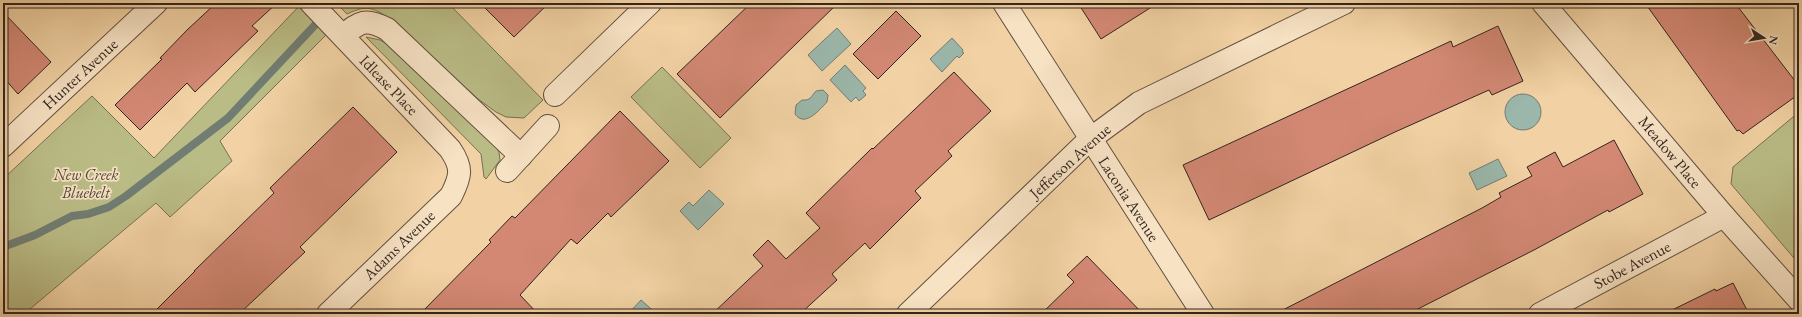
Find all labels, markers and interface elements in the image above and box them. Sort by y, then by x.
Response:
north arrow [1744,18,1784,58]
street label: Hunter Avenue [38,34,122,114]
text: N [1766,34,1782,46]
street label: Idlease Place [355,50,423,120]
street label: Meadow Place [1634,111,1706,193]
street label: Jefferson Avenue [1023,119,1115,205]
street label: Laconia Avenue [1094,152,1164,246]
park label: New Creek Bluebelt [53,164,119,203]
street label: Adams Avenue [358,205,439,285]
street label: Stobe Avenue [1590,236,1674,294]

